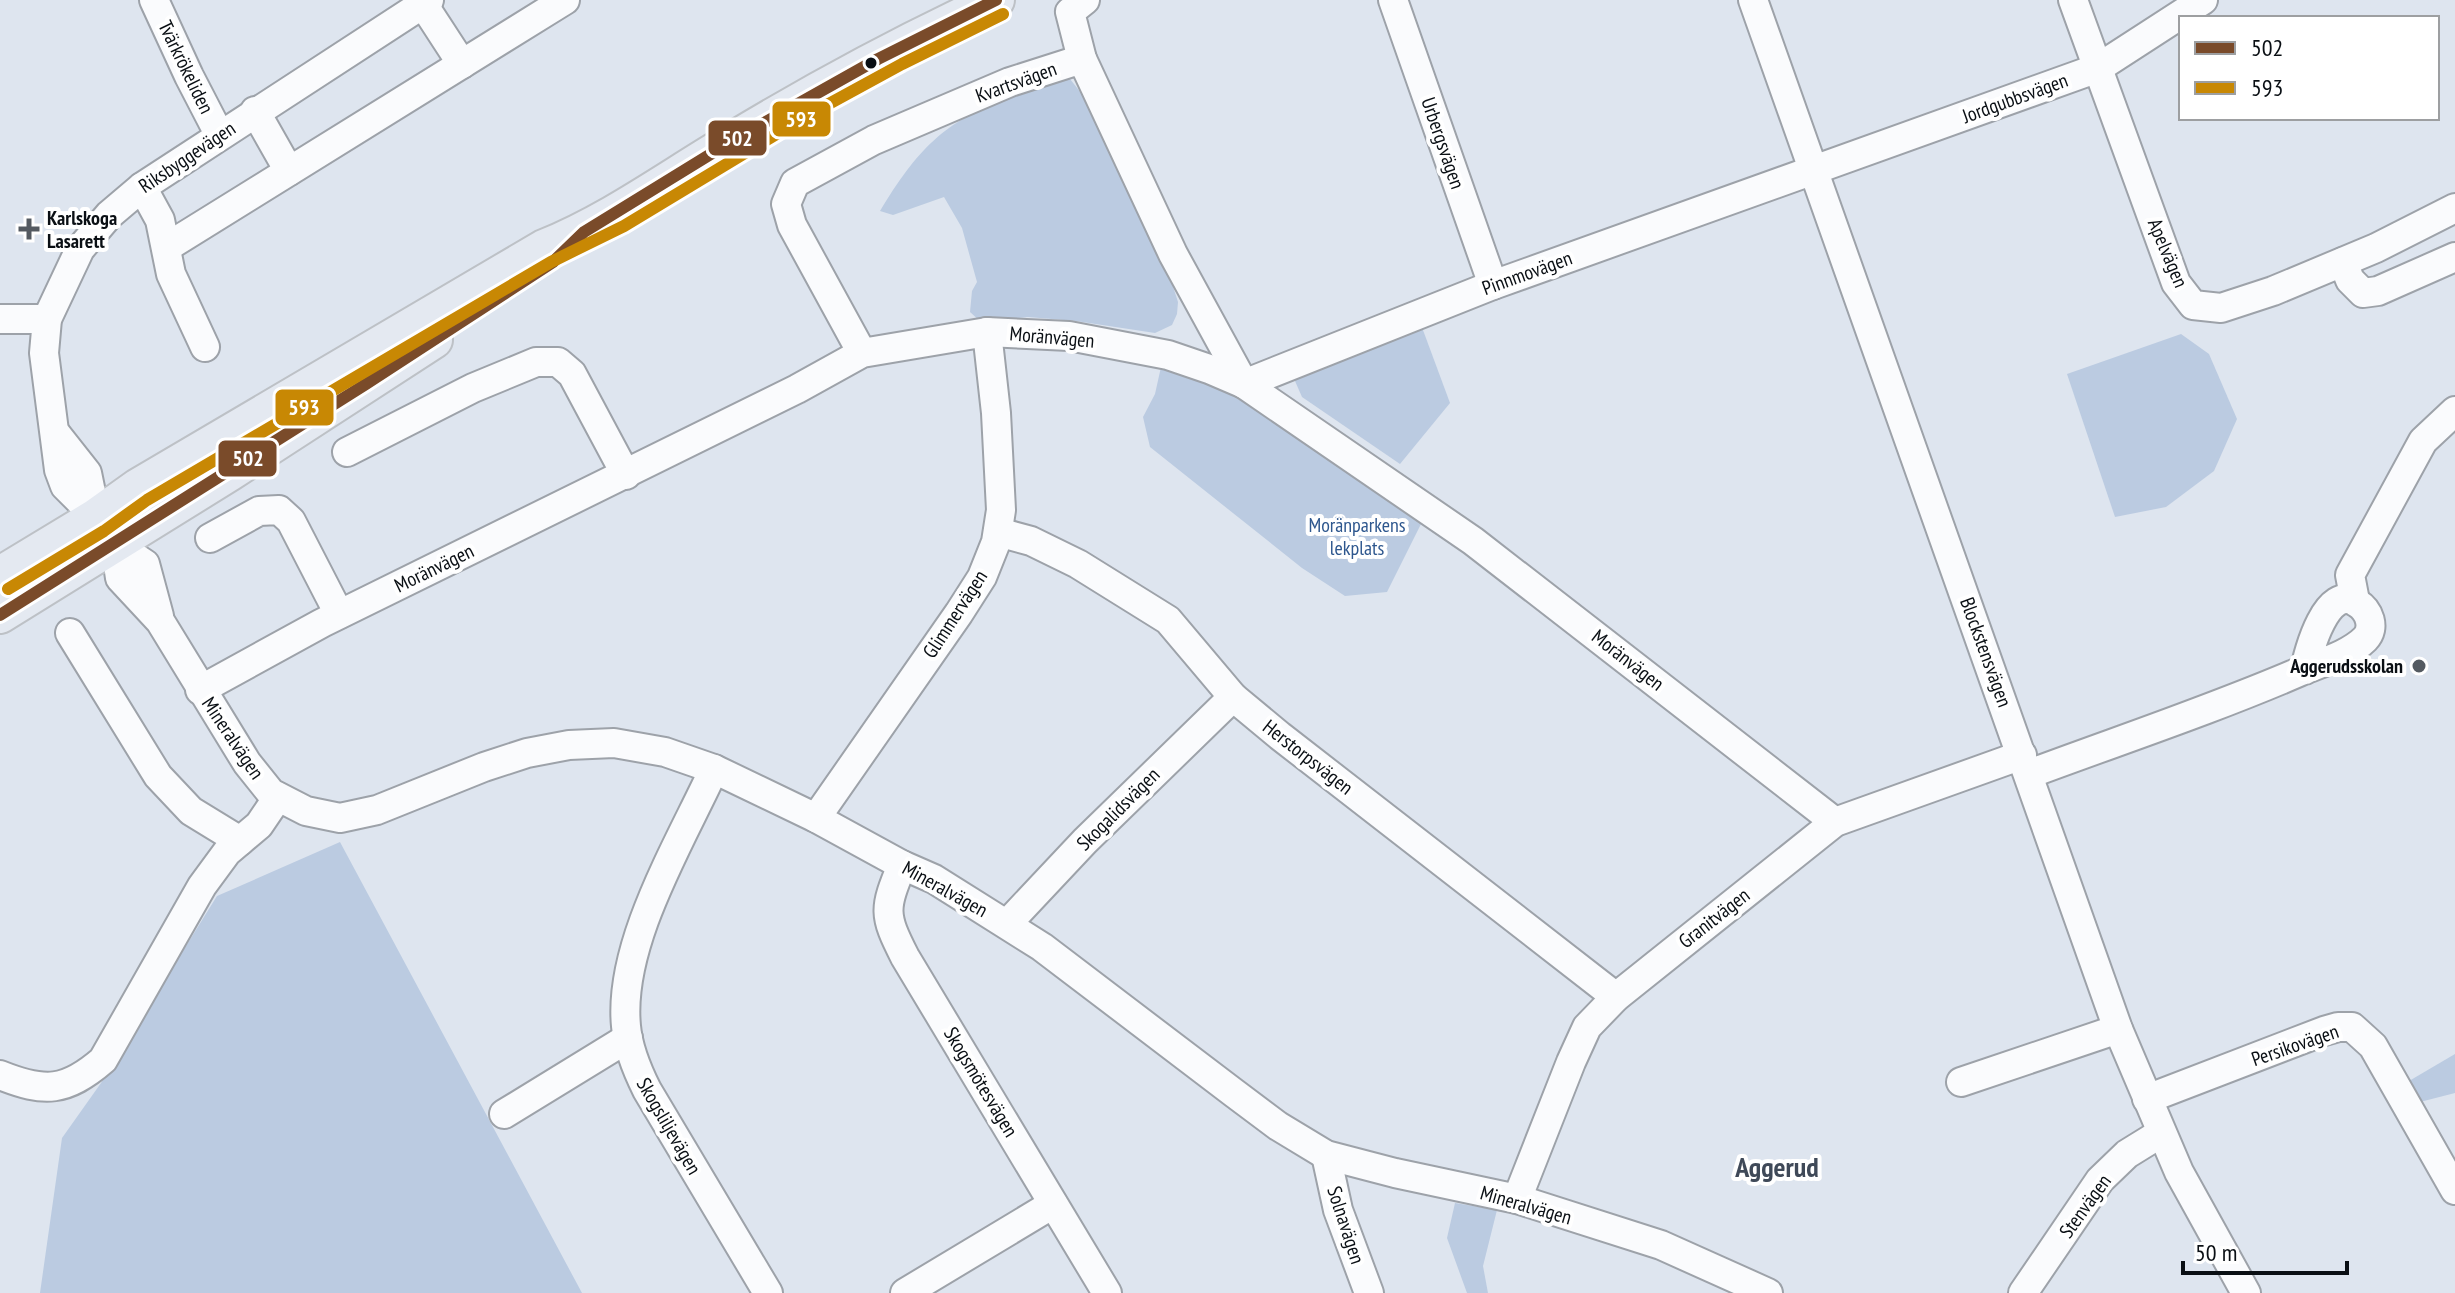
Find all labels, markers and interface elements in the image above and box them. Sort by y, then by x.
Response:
street label: Tvärkrökeliden [152,16,220,118]
legend [2179,16,2439,120]
text: 502 [2251,32,2283,63]
unlabelled marker [863,55,879,71]
street label: Kvartsvägen [972,55,1060,109]
street label: Jordgubbsvägen [1958,67,2071,129]
text: 593 [2251,72,2283,103]
street label: Urbergsvägen [1415,94,1471,192]
line badge: 593 [771,100,832,138]
text: 593 [785,105,817,133]
street label: Riksbyggevägen [134,115,240,199]
line badge: 502 [707,119,768,157]
text: 502 [721,124,753,152]
place label: Karlskoga Lasarett [47,205,117,254]
street label: Apelvägen [2142,215,2194,291]
marker: Karlskoga Lasarett [18,218,40,240]
street label: Pinnmovägen [1478,245,1576,301]
street label: Moränvägen [1008,320,1096,354]
line badge: 593 [274,388,335,427]
text: 593 [288,393,320,421]
line badge: 502 [217,439,278,478]
text: 502 [232,444,264,472]
park label: Moränparkens lekplats [1308,512,1406,561]
street label: Moränvägen [390,538,478,598]
street label: Glimmervägen [917,565,993,663]
street label: Blockstensvägen [1954,594,2018,710]
street label: Moränvägen [1586,624,1670,696]
place label: Aggerudsskolan [2289,653,2403,679]
marker: Aggerudsskolan [2410,657,2428,675]
street label: Mineralvägen [196,692,270,784]
street label: Herstorpsvägen [1258,714,1358,800]
street label: Skogalidsvägen [1071,762,1165,856]
street label: Mineralvägen [898,855,992,923]
street label: Granitvägen [1673,882,1755,954]
street label: Persikovägen [2248,1018,2342,1072]
street label: Skogsmötesvägen [938,1022,1024,1142]
street label: Skogsliljevägen [631,1073,707,1179]
district label: Aggerud [1734,1148,1819,1185]
street label: Stenvägen [2053,1169,2117,1243]
street label: Mineralvägen [1477,1180,1575,1230]
street label: Solnavägen [1321,1183,1371,1267]
scale bar [2183,1225,2347,1275]
text: 50 m [2195,1237,2237,1268]

